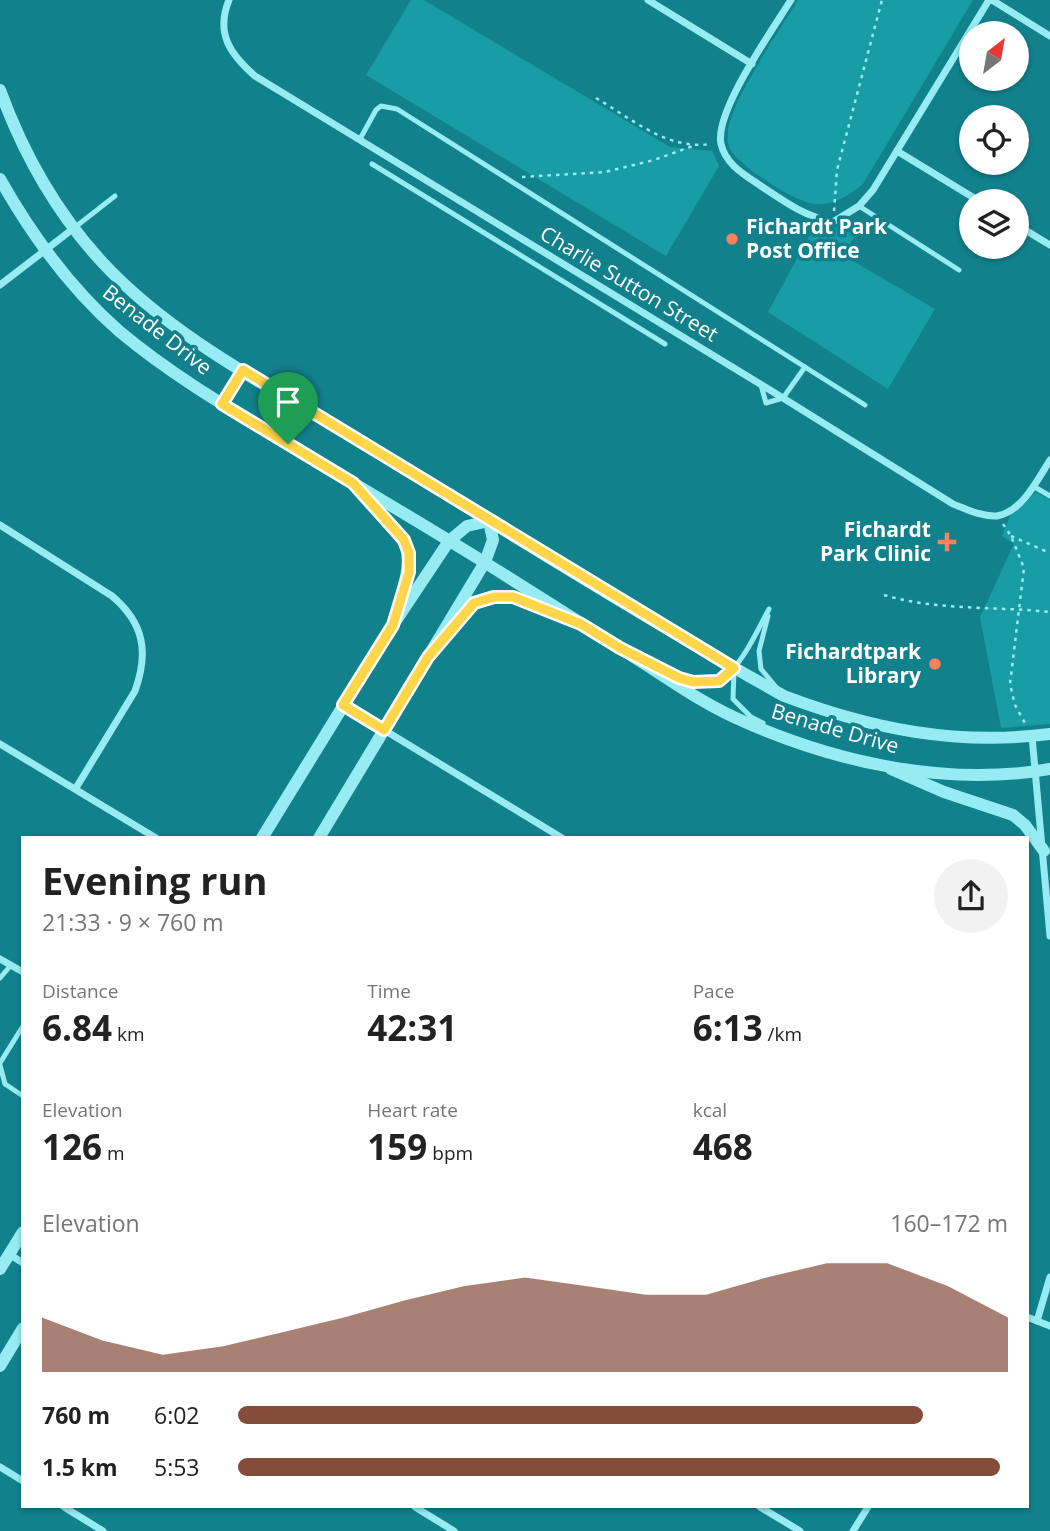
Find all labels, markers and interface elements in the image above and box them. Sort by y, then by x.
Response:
north arrow [959,21,1029,91]
map controls [959,21,1029,259]
button: locate [959,105,1029,175]
button: layers [959,189,1029,259]
place label: Fichardt Park Post Office [746,212,888,264]
street label: Charlie Sutton Street [535,219,724,347]
marker: Fichardt Park Post Office [724,231,740,247]
street label: Benade Drive [97,278,218,381]
pin [258,372,318,444]
icon: arrive [269,383,307,421]
place label: Fichardt Park Clinic [820,515,931,567]
marker: Fichardt Park Clinic [937,532,957,552]
place label: Fichardtpark Library [785,637,922,689]
marker: Fichardtpark Library [927,656,943,672]
street label: Benade Drive [768,696,902,760]
text: Evening run [42,854,267,906]
button: share [934,859,1008,933]
text: 21:33 · 9 × 760 m [42,906,224,938]
text: Distance [42,978,118,1004]
text: Time [367,978,411,1004]
text: Pace [693,978,734,1004]
text: 6.84 [42,1004,112,1051]
text: 42:31 [367,1004,457,1051]
text: 6:13 [693,1004,763,1051]
text: km [112,1021,145,1047]
text: /km [763,1021,802,1047]
text: Elevation [42,1097,123,1123]
text: Heart rate [367,1097,458,1123]
text: kcal [693,1097,727,1123]
text: 126 [42,1123,102,1170]
text: 159 [367,1123,427,1170]
text: 468 [693,1123,753,1170]
text: m [102,1140,125,1166]
text: bpm [427,1140,473,1166]
text: Elevation [42,1207,140,1239]
text: 160–172 m [890,1207,1008,1239]
text: 760 m [42,1399,110,1431]
text: 6:02 [154,1399,200,1431]
text: 1.5 km [42,1451,118,1483]
text: 5:53 [154,1451,200,1483]

